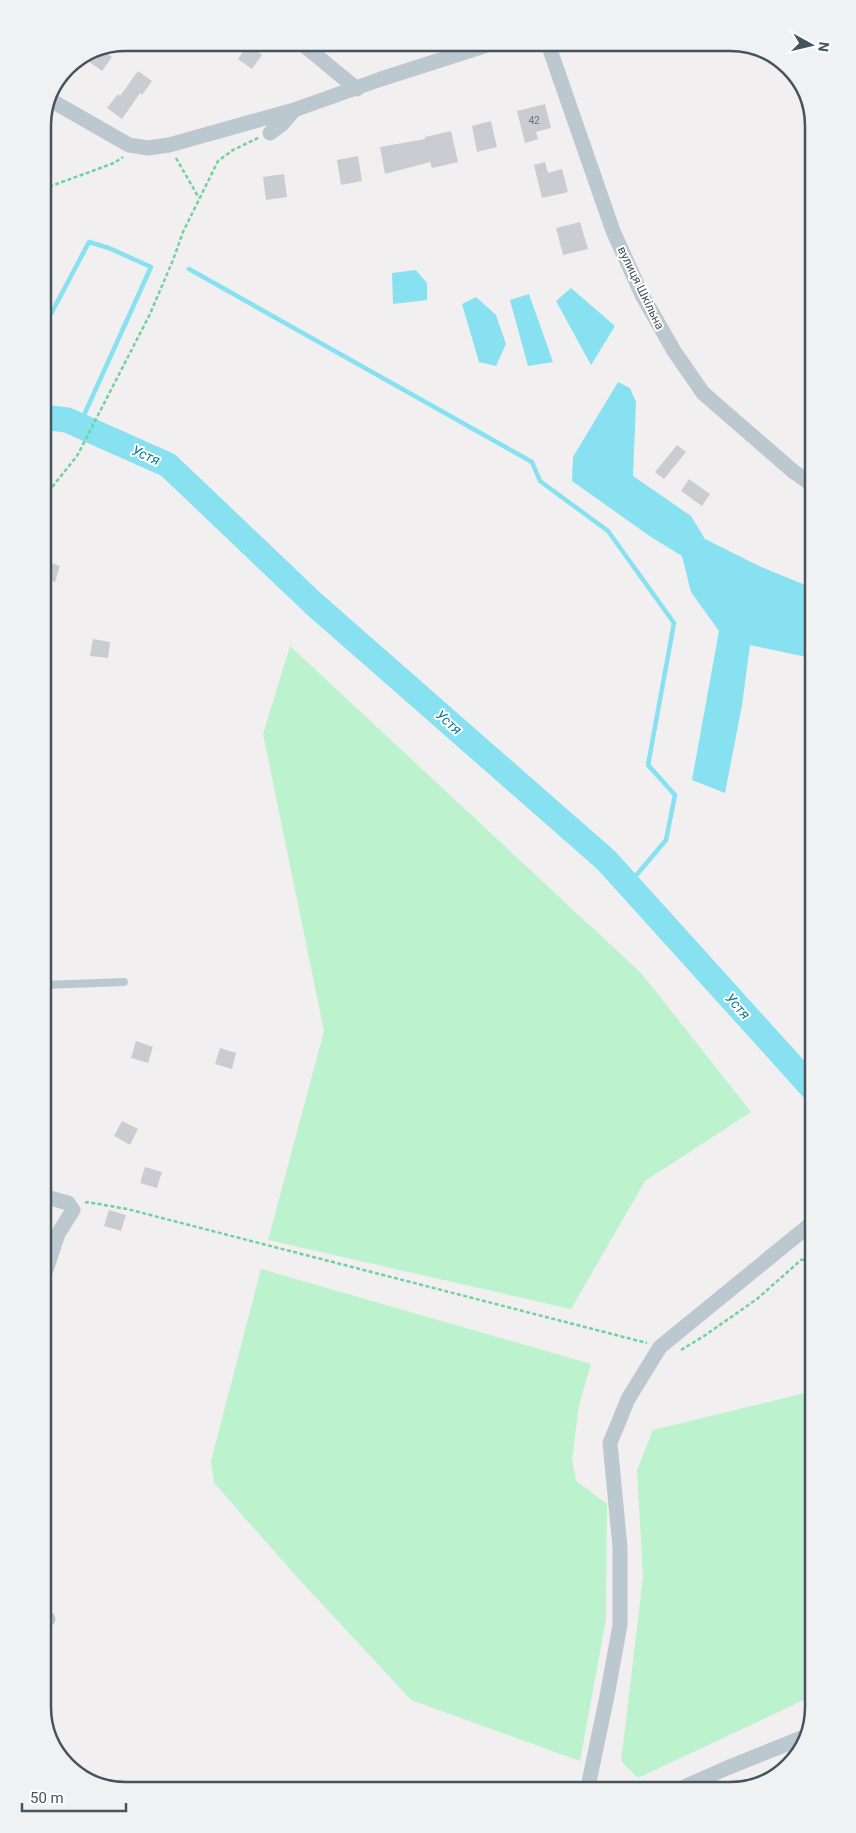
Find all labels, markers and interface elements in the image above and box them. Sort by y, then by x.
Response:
north arrow [786,20,836,70]
text: N [815,41,832,53]
house number: 42 [528,115,540,126]
street label: вулиця Шкільна [615,244,667,332]
water label: Устя [129,442,163,468]
water label: Устя [433,706,465,738]
water label: Устя [722,990,754,1022]
scale bar [22,1780,126,1812]
text: 50 m [30,1789,64,1807]

